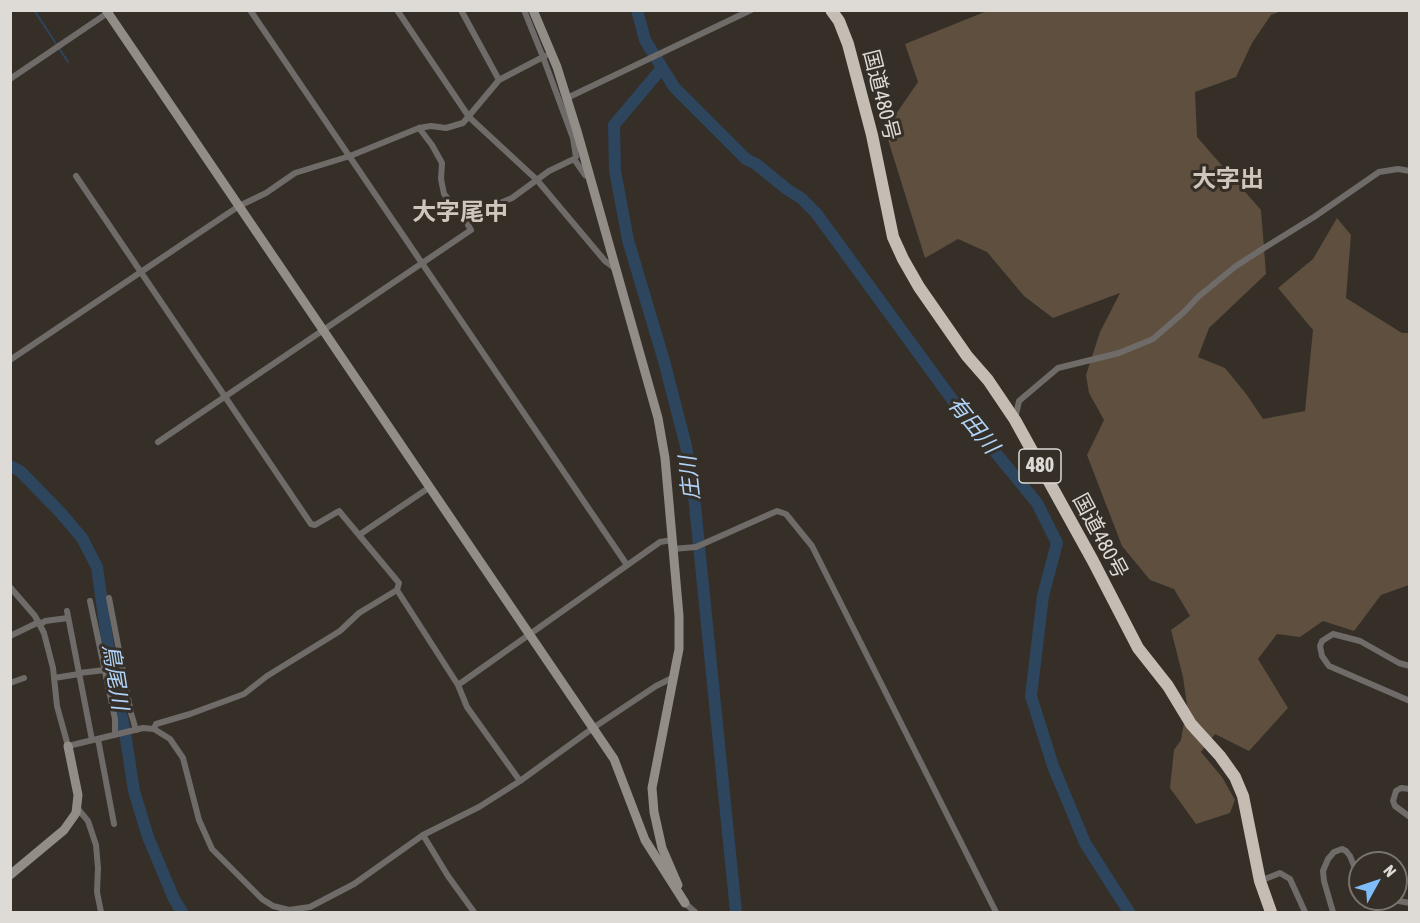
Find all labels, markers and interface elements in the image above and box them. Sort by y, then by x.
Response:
street label: 国道480号 [858,47,904,143]
district label: 大字出 [1192,165,1264,193]
district label: 大字尾中 [412,198,508,226]
water label: 有田川 [942,391,1004,459]
road number: 480 [1019,449,1061,483]
water label: 庄川 [675,455,705,501]
street label: 国道480号 [1067,489,1133,583]
water label: 鳥尾川 [97,642,133,712]
north arrow [1348,851,1408,911]
text: N [1380,861,1400,880]

